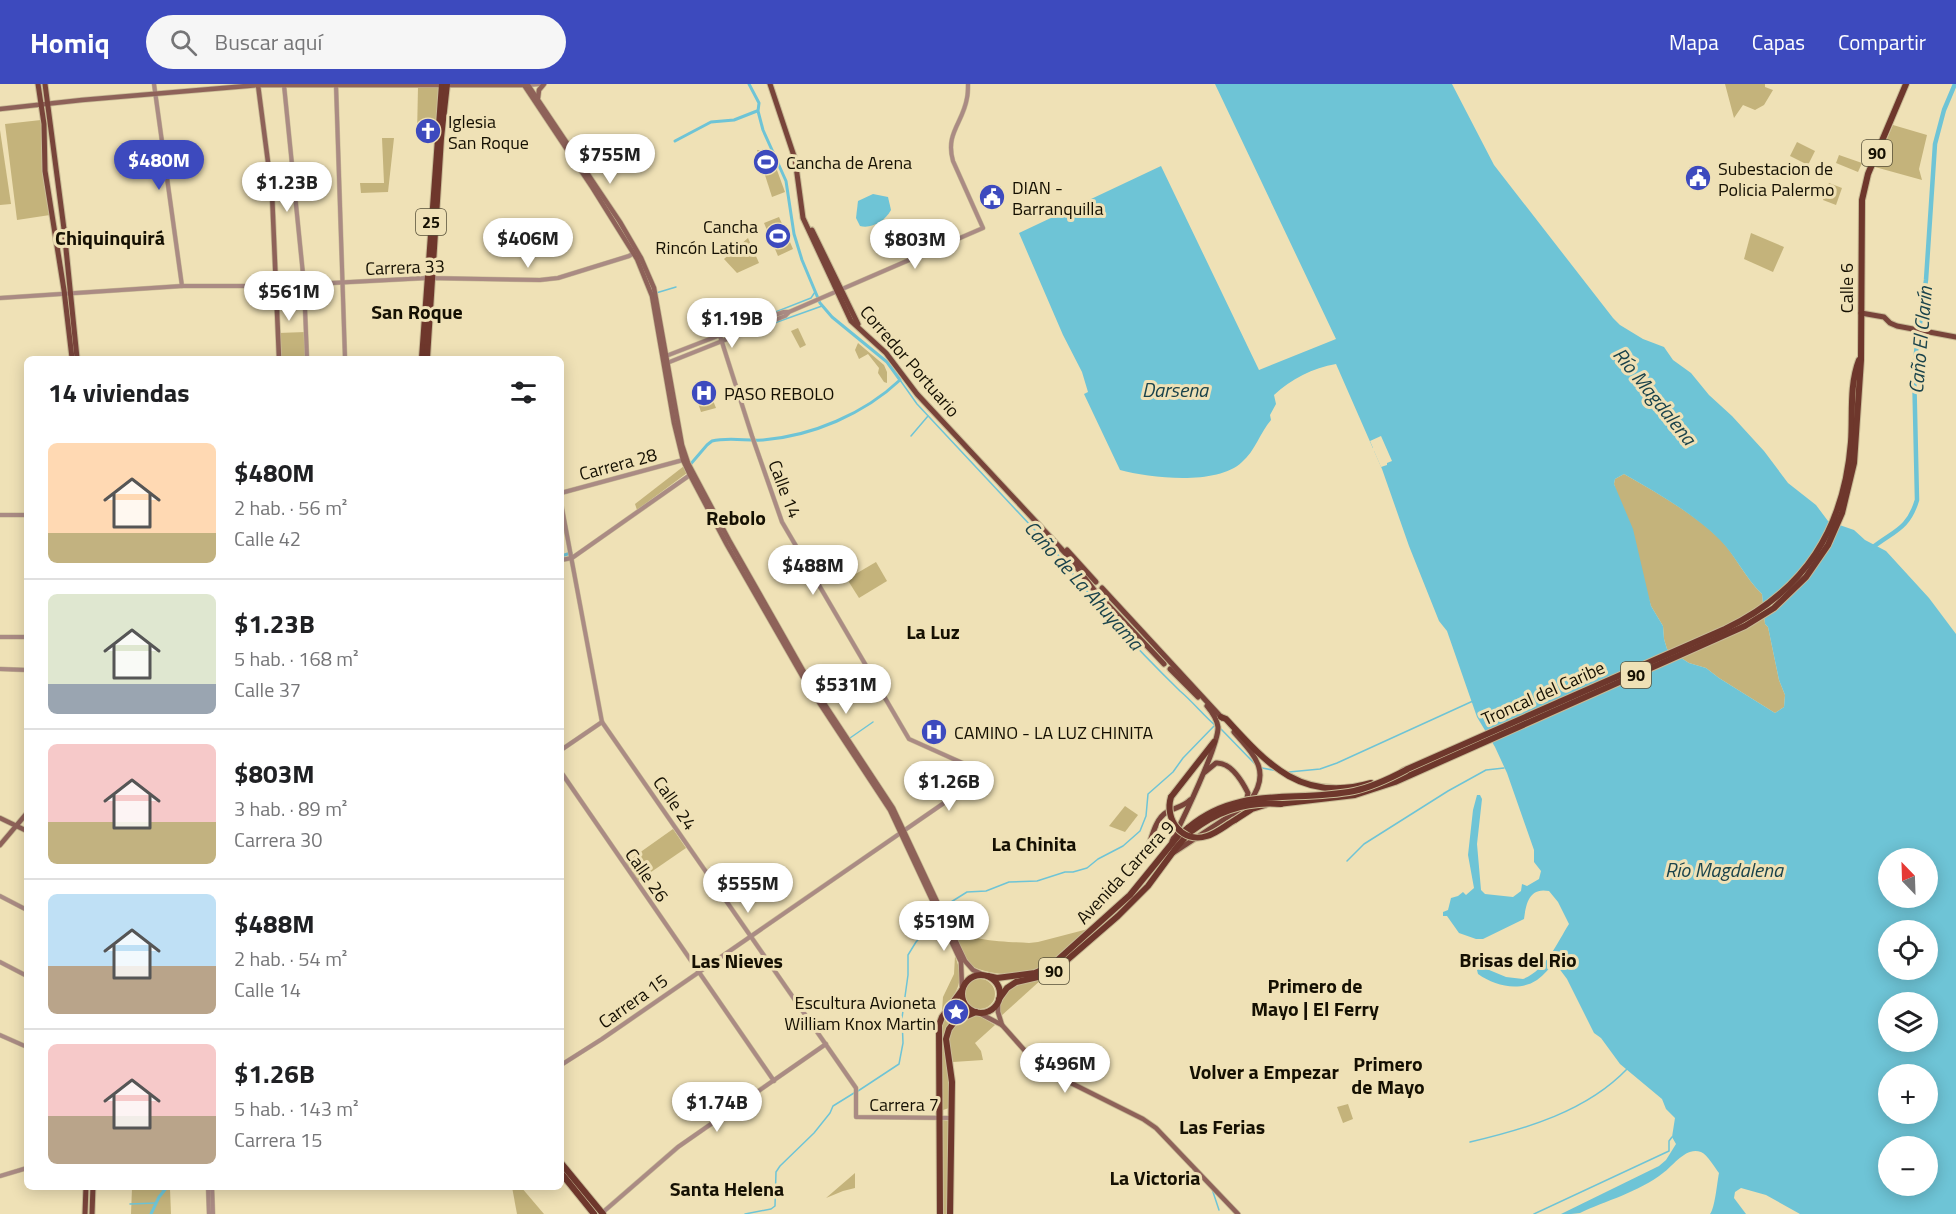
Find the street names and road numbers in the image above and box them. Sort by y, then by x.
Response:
road number: 90 [1862,140,1892,166]
road number: 25 [416,209,446,235]
street label: Carrera 33 [365,252,445,282]
street label: Calle 6 [1833,263,1860,313]
street label: Corredor Portuario [854,299,966,423]
street label: Carrera 28 [576,441,660,487]
street label: Calle 14 [762,456,808,522]
street label: Troncal del Caribe [1477,654,1609,732]
road number: 90 [1621,662,1651,688]
street label: Calle 24 [647,771,703,835]
street label: Avenida Carrera 9 [1070,814,1180,930]
street label: Calle 26 [619,843,675,907]
road number: 90 [1039,958,1069,984]
street label: Carrera 15 [593,967,673,1035]
street label: Carrera 7 [869,1091,939,1118]

